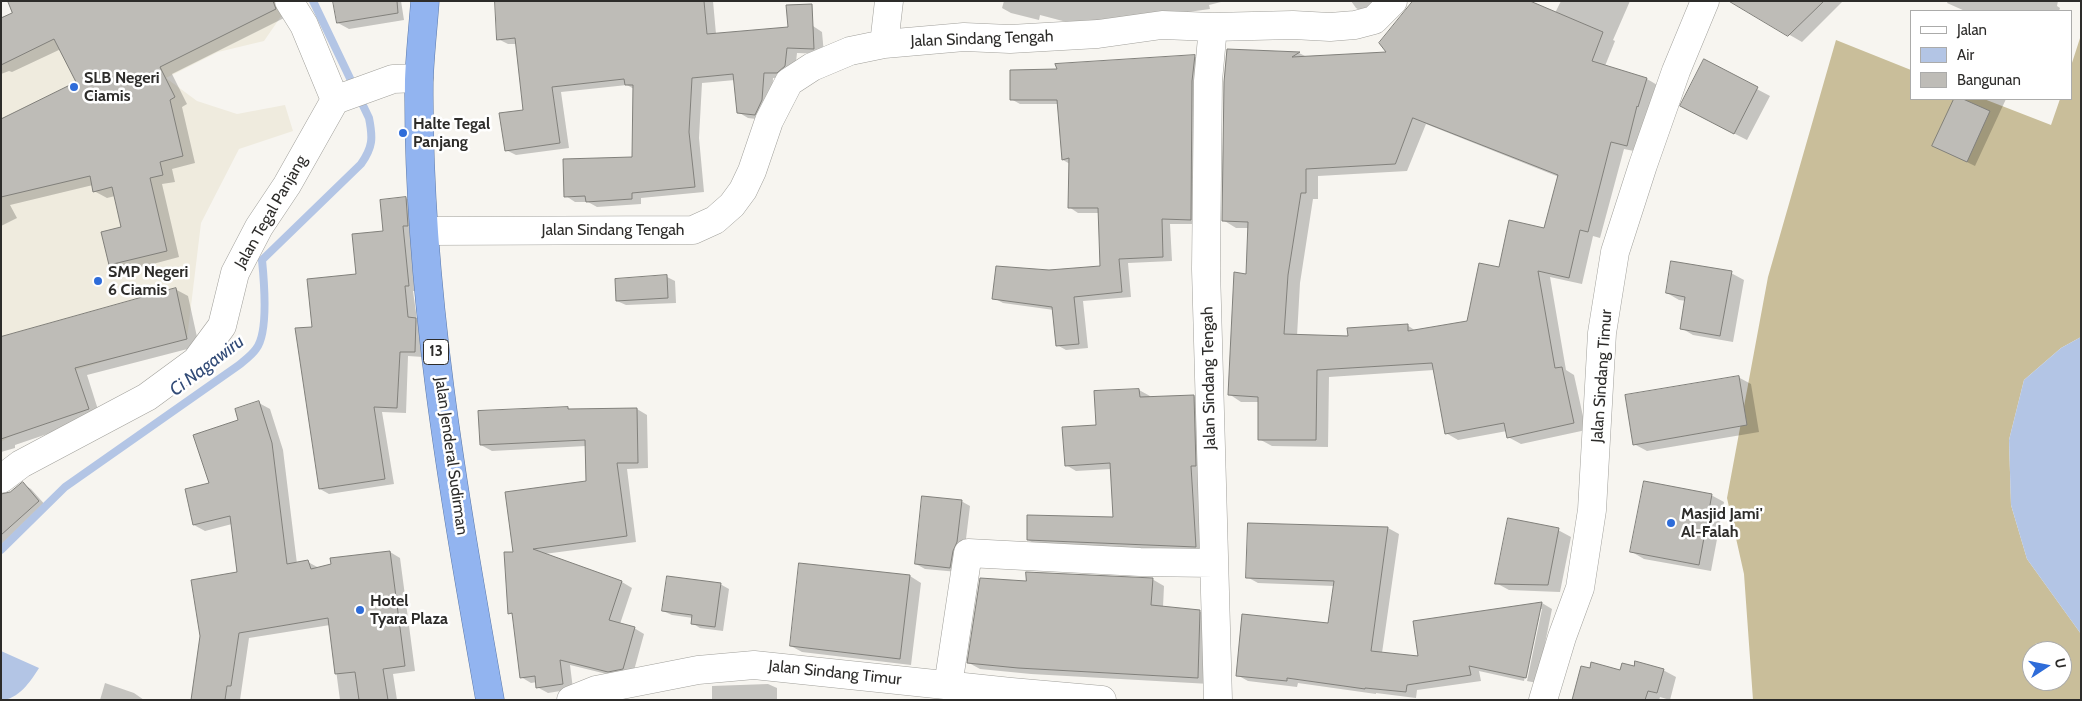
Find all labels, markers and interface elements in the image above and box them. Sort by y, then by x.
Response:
legend [1910,10,2072,100]
text: Jalan [1957,21,1987,39]
street label: Jalan Sindang Tengah [910,27,1054,51]
text: Air [1957,46,1974,64]
place label: SLB Negeri Ciamis [84,68,160,106]
text: Bangunan [1957,71,2021,89]
marker: SLB Negeri Ciamis [68,81,80,93]
place label: Halte Tegal Panjang [413,114,490,152]
marker: Halte Tegal Panjang [397,127,409,139]
street label: Jalan Tegal Panjang [231,152,311,272]
street label: Jalan Sindang Tengah [542,220,684,240]
place label: SMP Negeri 6 Ciamis [108,262,188,300]
marker: SMP Negeri 6 Ciamis [92,275,104,287]
street label: Jalan Sindang Tengah [1198,306,1220,450]
street label: Jalan Sindang Timur [1588,309,1616,443]
water label: Ci Nagawiru [166,331,248,401]
road number: 13 [424,340,448,364]
street label: Jalan Jenderal Sudirman [430,376,472,536]
place label: Masjid Jami' Al-Falah [1681,504,1763,542]
marker: Masjid Jami' Al-Falah [1665,517,1677,529]
place label: Hotel Tyara Plaza [370,591,448,629]
marker: Hotel Tyara Plaza [354,604,366,616]
north arrow [2022,641,2072,691]
street label: Jalan Sindang Timur [768,656,902,690]
text: U [2051,657,2071,670]

